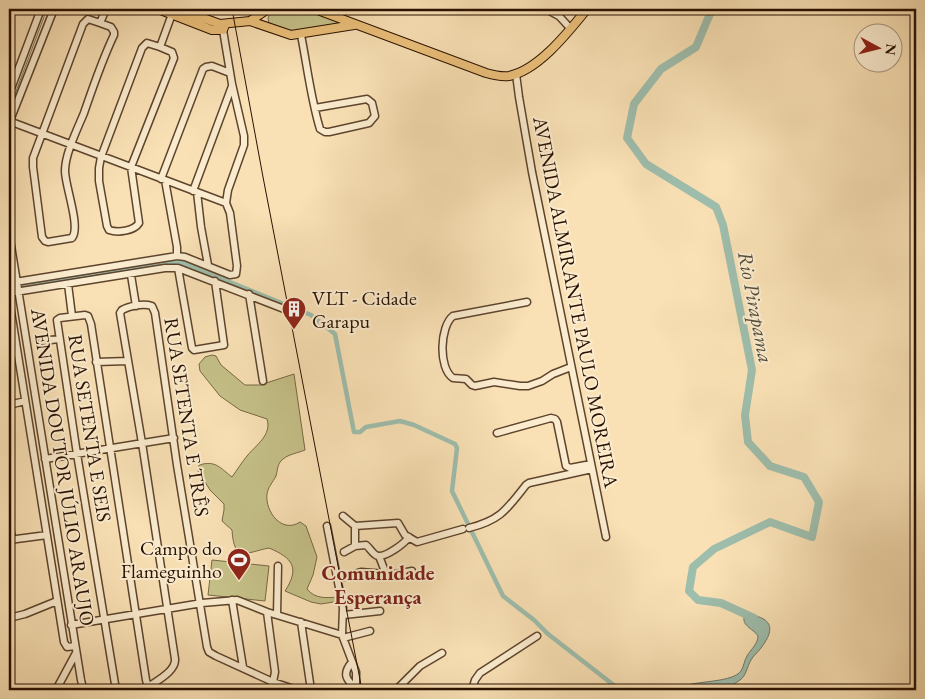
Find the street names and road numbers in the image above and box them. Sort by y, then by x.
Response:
street label: AVENIDA ALMIRANTE PAULO MOREIRA [527,113,625,490]
street label: AVENIDA DOUTOR JÚLIO ARAUJO [25,305,101,628]
street label: RUA SETENTA E TRÊS [158,316,216,518]
street label: RUA SETENTA E SEIS [62,332,118,524]

